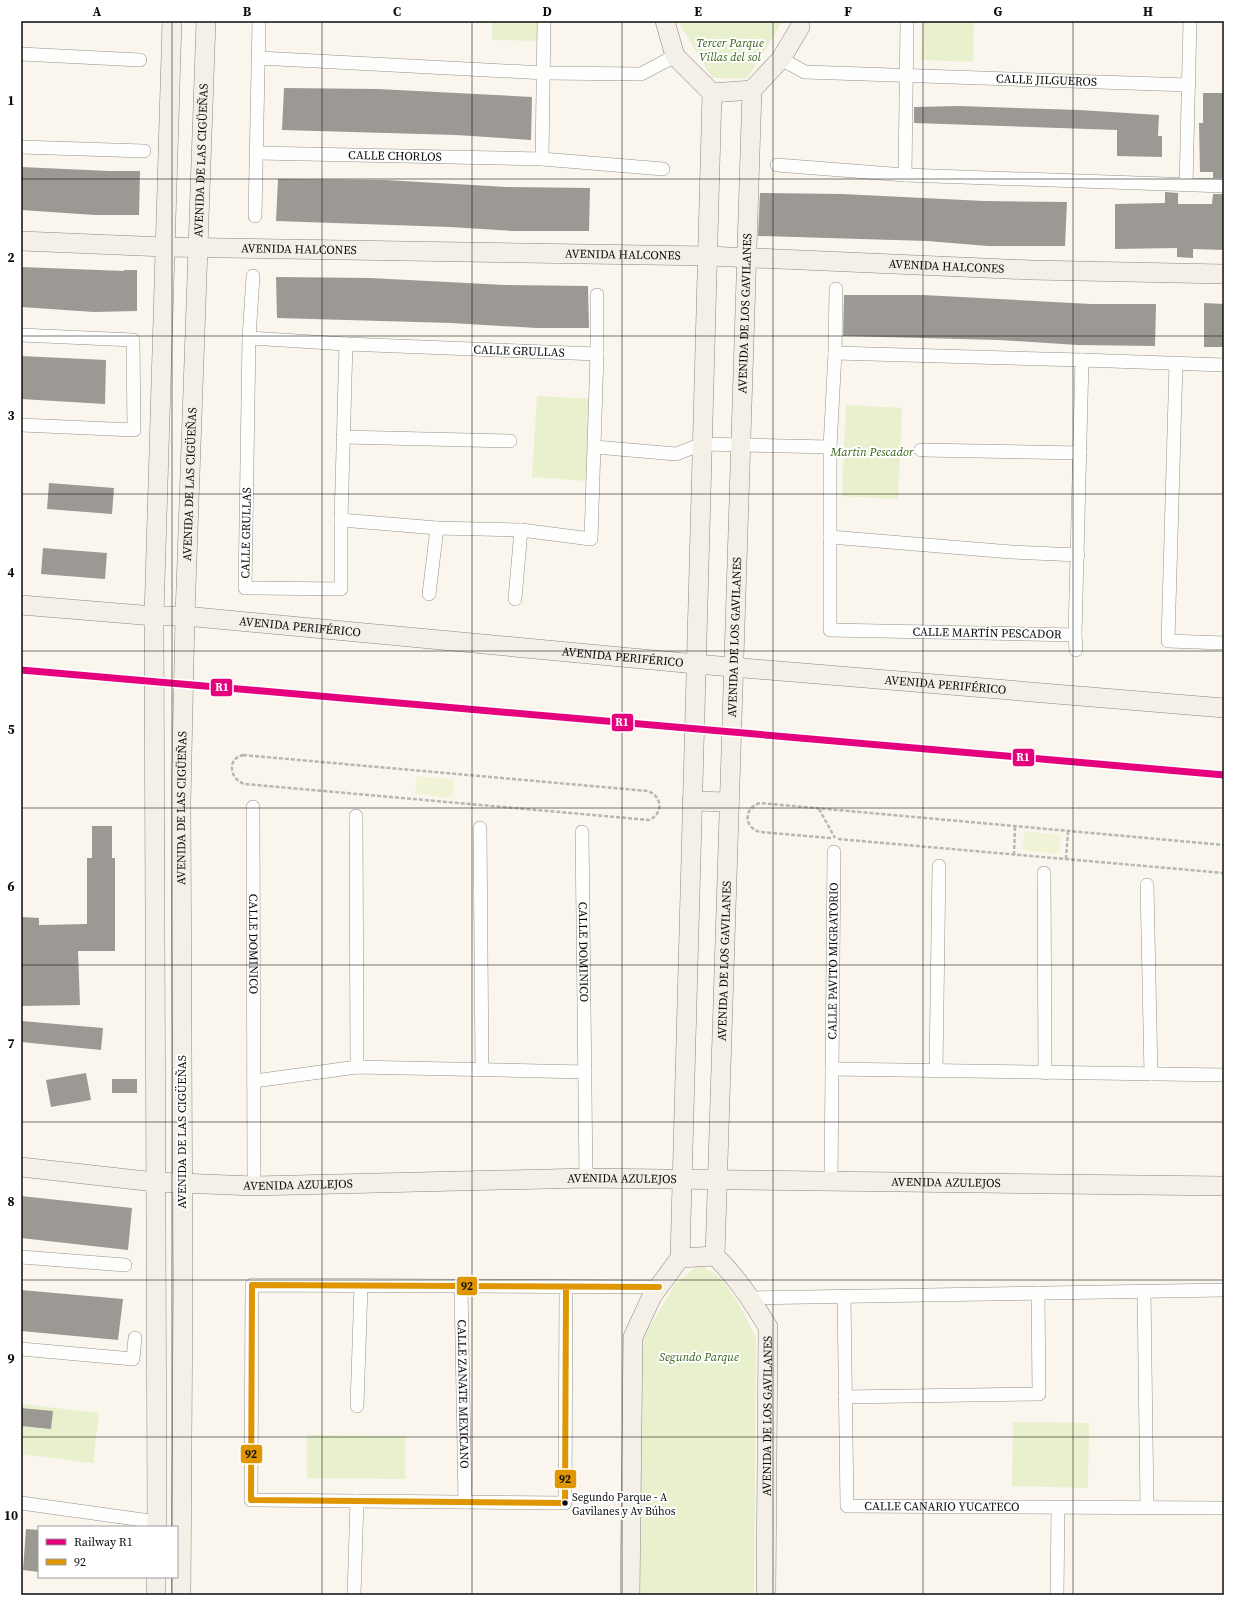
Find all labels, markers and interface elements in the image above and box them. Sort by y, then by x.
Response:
text: A [93,3,102,20]
text: B [243,3,252,20]
text: C [393,3,401,20]
text: D [542,3,552,20]
text: E [694,3,702,20]
text: F [844,3,852,20]
text: G [994,3,1003,20]
text: H [1143,3,1153,20]
park label: Tercer Parque Villas del sol [696,35,764,65]
street label: CALLE JILGUEROS [996,70,1097,90]
street label: AVENIDA DE LAS CIGÜEÑAS [190,83,212,238]
text: 1 [7,92,15,109]
street label: CALLE CHORLOS [348,147,442,165]
street label: AVENIDA DE LOS GAVILANES [734,233,755,394]
street label: AVENIDA HALCONES [241,240,357,258]
street label: AVENIDA HALCONES [565,246,681,264]
text: 2 [7,249,15,266]
street label: AVENIDA HALCONES [888,256,1005,277]
street label: CALLE GRULLAS [473,341,565,361]
text: 3 [7,407,15,424]
street label: AVENIDA DE LAS CIGÜEÑAS [179,407,200,561]
park label: Martin Pescador [829,444,915,460]
street label: CALLE GRULLAS [237,487,255,579]
street label: AVENIDA DE LOS GAVILANES [724,557,745,718]
text: 4 [7,564,15,581]
street label: AVENIDA PERIFÉRICO [238,613,362,640]
street label: CALLE MARTÍN PESCADOR [912,624,1062,642]
street label: AVENIDA PERIFÉRICO [561,643,684,671]
street label: AVENIDA PERIFÉRICO [884,672,1007,698]
line badge: R1 [210,678,233,697]
text: R1 [215,680,229,695]
line badge: R1 [611,713,634,732]
text: R1 [615,715,629,730]
text: 5 [7,721,15,738]
street label: AVENIDA DE LAS CIGÜEÑAS [173,731,191,885]
line badge: R1 [1012,748,1035,767]
text: R1 [1016,750,1030,765]
text: 6 [7,878,15,895]
street label: AVENIDA DE LOS GAVILANES [714,881,735,1041]
street label: CALLE PAVITO MIGRATORIO [824,882,842,1040]
street label: CALLE DOMINICO [245,894,261,994]
street label: CALLE DOMINICO [575,902,592,1002]
text: 7 [7,1035,15,1052]
street label: AVENIDA DE LAS CIGÜEÑAS [174,1055,190,1209]
street label: AVENIDA AZULEJOS [567,1170,677,1187]
street label: AVENIDA AZULEJOS [891,1174,1001,1191]
street label: AVENIDA AZULEJOS [243,1176,353,1194]
text: 8 [7,1193,15,1210]
line badge: 92 [456,1276,478,1296]
text: 92 [461,1279,473,1294]
street label: CALLE ZANATE MEXICANO [454,1319,472,1469]
street label: AVENIDA DE LOS GAVILANES [759,1336,776,1496]
park label: Segundo Parque [659,1349,739,1365]
text: 9 [7,1350,15,1367]
line badge: 92 [240,1444,263,1464]
text: 92 [245,1447,257,1462]
line badge: 92 [554,1469,577,1489]
text: 92 [559,1472,571,1487]
place label: Segundo Parque - A Gavilanes y Av Búhos [572,1490,676,1519]
marker: Segundo Parque - A Gavilanes y Av Búhos [560,1498,570,1508]
street label: CALLE CANARIO YUCATECO [864,1498,1020,1515]
text: 10 [4,1507,18,1524]
legend [38,1526,178,1578]
text: Railway R1 [74,1534,133,1550]
text: 92 [74,1554,86,1570]

